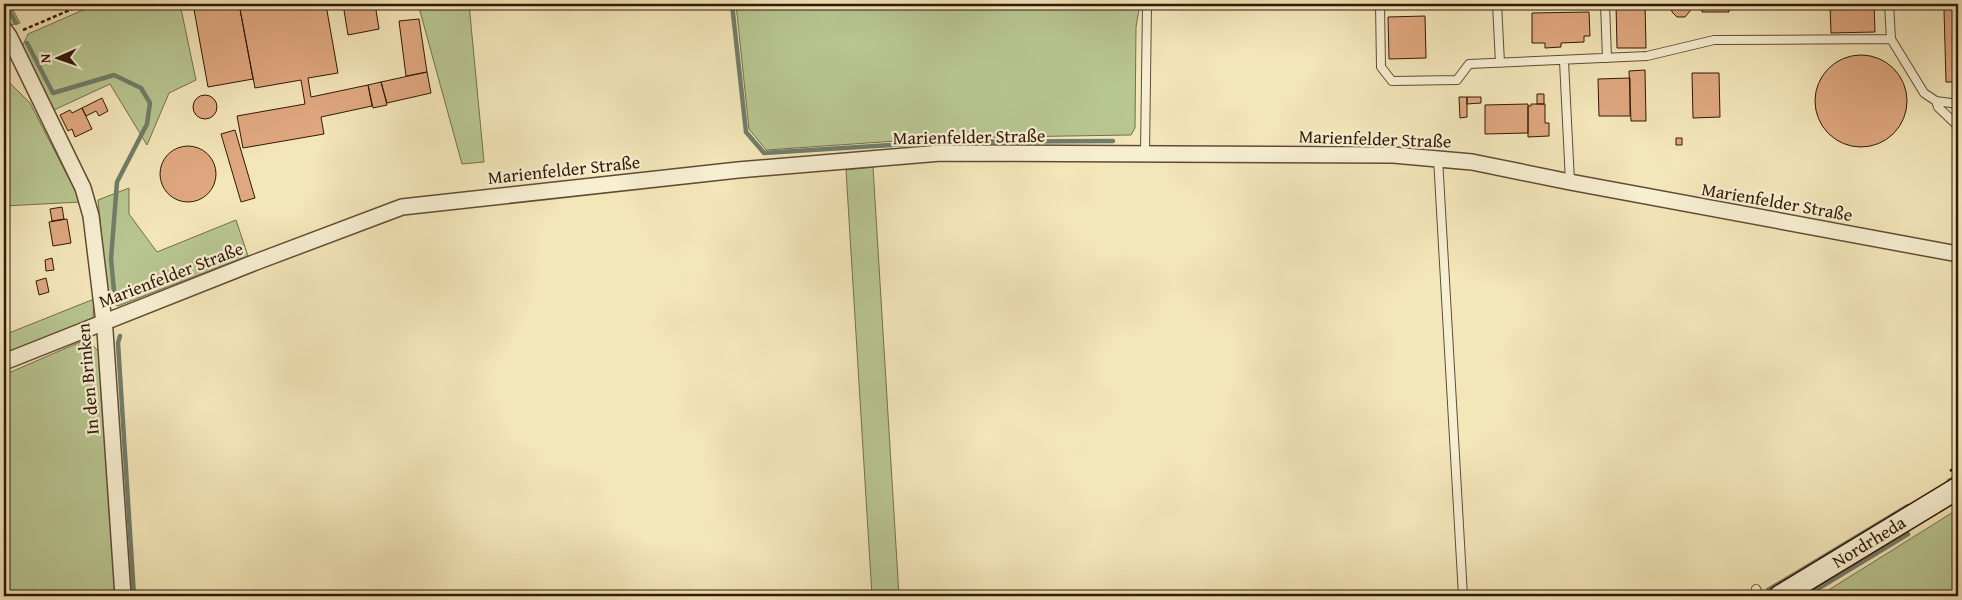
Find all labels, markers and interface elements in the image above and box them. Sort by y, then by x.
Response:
north arrow [32,32,82,82]
text: N [35,53,55,63]
street label: Marienfelder Straße [892,122,1046,151]
street label: Marienfelder Straße [1298,122,1452,155]
street label: Marienfelder Straße [487,148,641,191]
street label: Marienfelder Straße [1699,175,1855,228]
street label: Marienfelder Straße [95,235,247,315]
street label: In den Brinken [69,322,106,436]
street label: Nordrheda [1827,509,1911,574]

